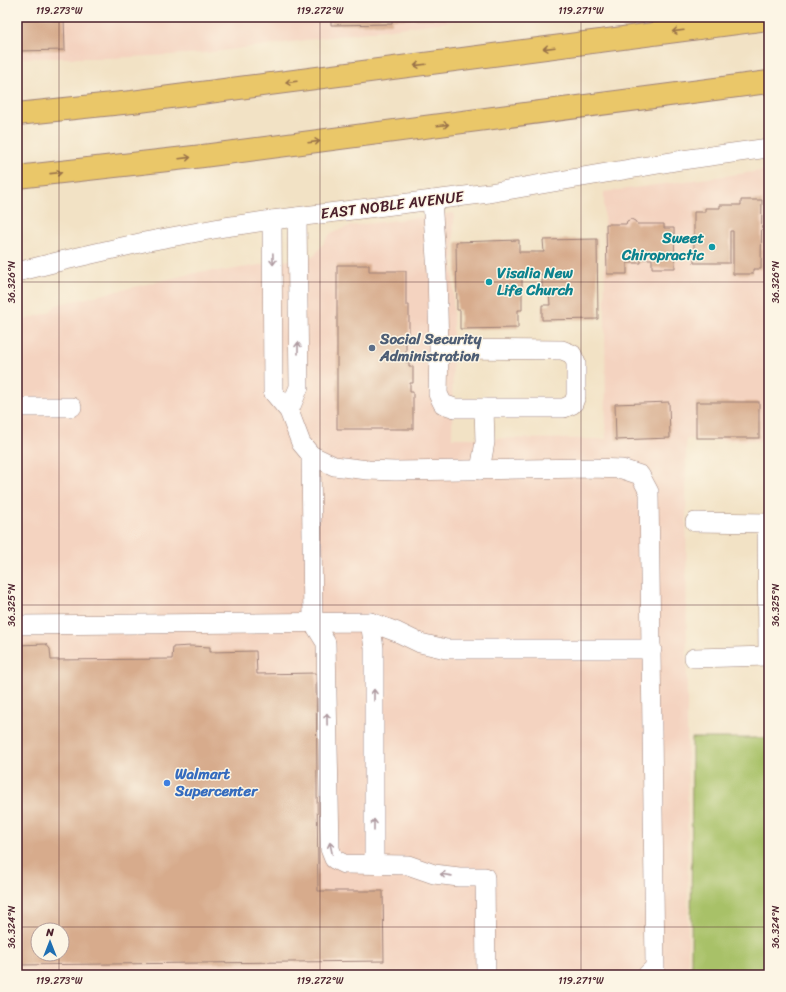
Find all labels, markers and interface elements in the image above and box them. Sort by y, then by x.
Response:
text: 119.273°W [36,2,83,20]
text: 119.272°W [297,2,344,20]
text: 119.271°W [558,2,604,20]
one-way arrow [672,27,685,35]
one-way arrow [543,44,556,52]
one-way arrow [414,61,427,69]
one-way arrow [285,78,298,86]
one-way arrow [436,121,449,129]
one-way arrow [307,138,320,146]
one-way arrow [178,155,191,162]
one-way arrow [49,170,62,177]
street label: EAST NOBLE AVENUE [319,183,467,227]
place label: Sweet Chiropractic [621,225,705,268]
marker: Sweet Chiropractic [707,242,717,252]
one-way arrow [269,252,276,265]
place label: Visalia New Life Church [497,260,573,303]
text: 36.326°N [3,261,21,303]
text: 36.326°N [767,261,785,303]
marker: Visalia New Life Church [484,277,494,287]
place label: Social Security Administration [379,326,482,369]
one-way arrow [294,342,302,355]
marker: Social Security Administration [367,343,377,353]
text: 36.325°N [3,584,21,626]
text: 36.325°N [767,584,785,626]
one-way arrow [370,689,378,702]
one-way arrow [324,713,331,726]
place label: Walmart Supercenter [174,761,259,804]
marker: Walmart Supercenter [162,778,172,788]
one-way arrow [370,819,378,832]
one-way arrow [326,842,334,855]
one-way arrow [440,871,453,879]
text: 36.324°N [3,905,21,948]
text: 36.324°N [767,905,785,948]
north arrow [30,922,70,962]
text: N [45,923,54,942]
text: 119.273°W [36,972,83,990]
text: 119.272°W [297,972,344,990]
text: 119.271°W [558,972,604,990]

